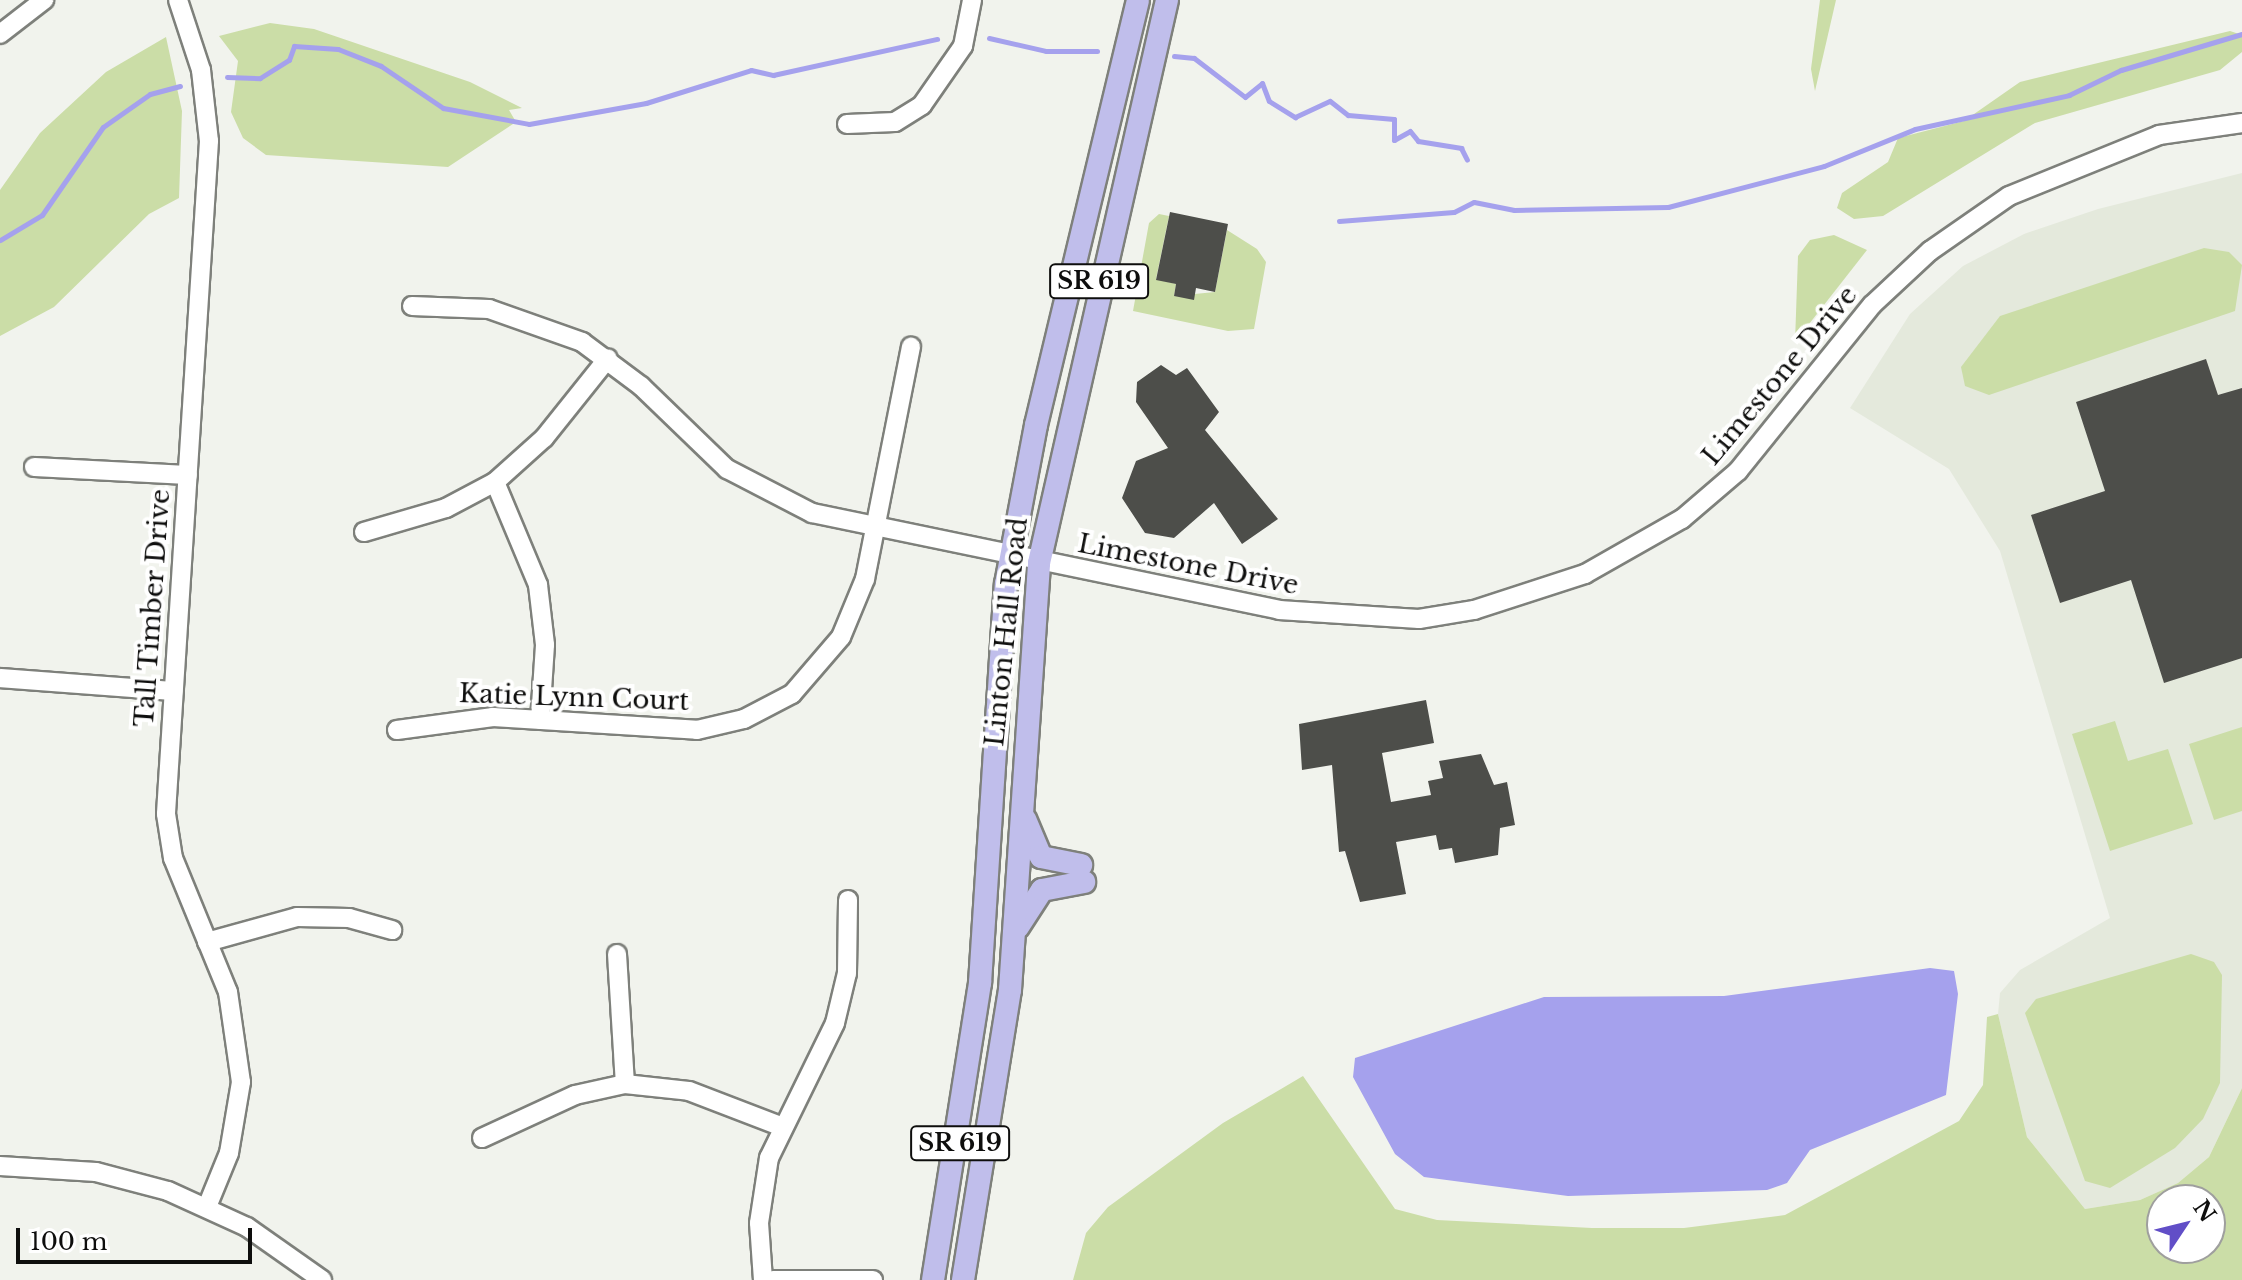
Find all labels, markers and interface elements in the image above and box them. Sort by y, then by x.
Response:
road number: SR 619 [1047,261,1151,301]
street label: Limestone Drive [1696,280,1864,472]
street label: Tall Timber Drive [129,487,177,729]
street label: Linton Hall Road [979,516,1035,748]
street label: Limestone Drive [1075,528,1301,602]
street label: Katie Lynn Court [458,678,690,718]
road number: SR 619 [908,1123,1012,1163]
north arrow [2146,1184,2226,1264]
text: N [2187,1195,2221,1227]
scale bar [20,1212,256,1262]
text: 100 m [30,1227,108,1256]

